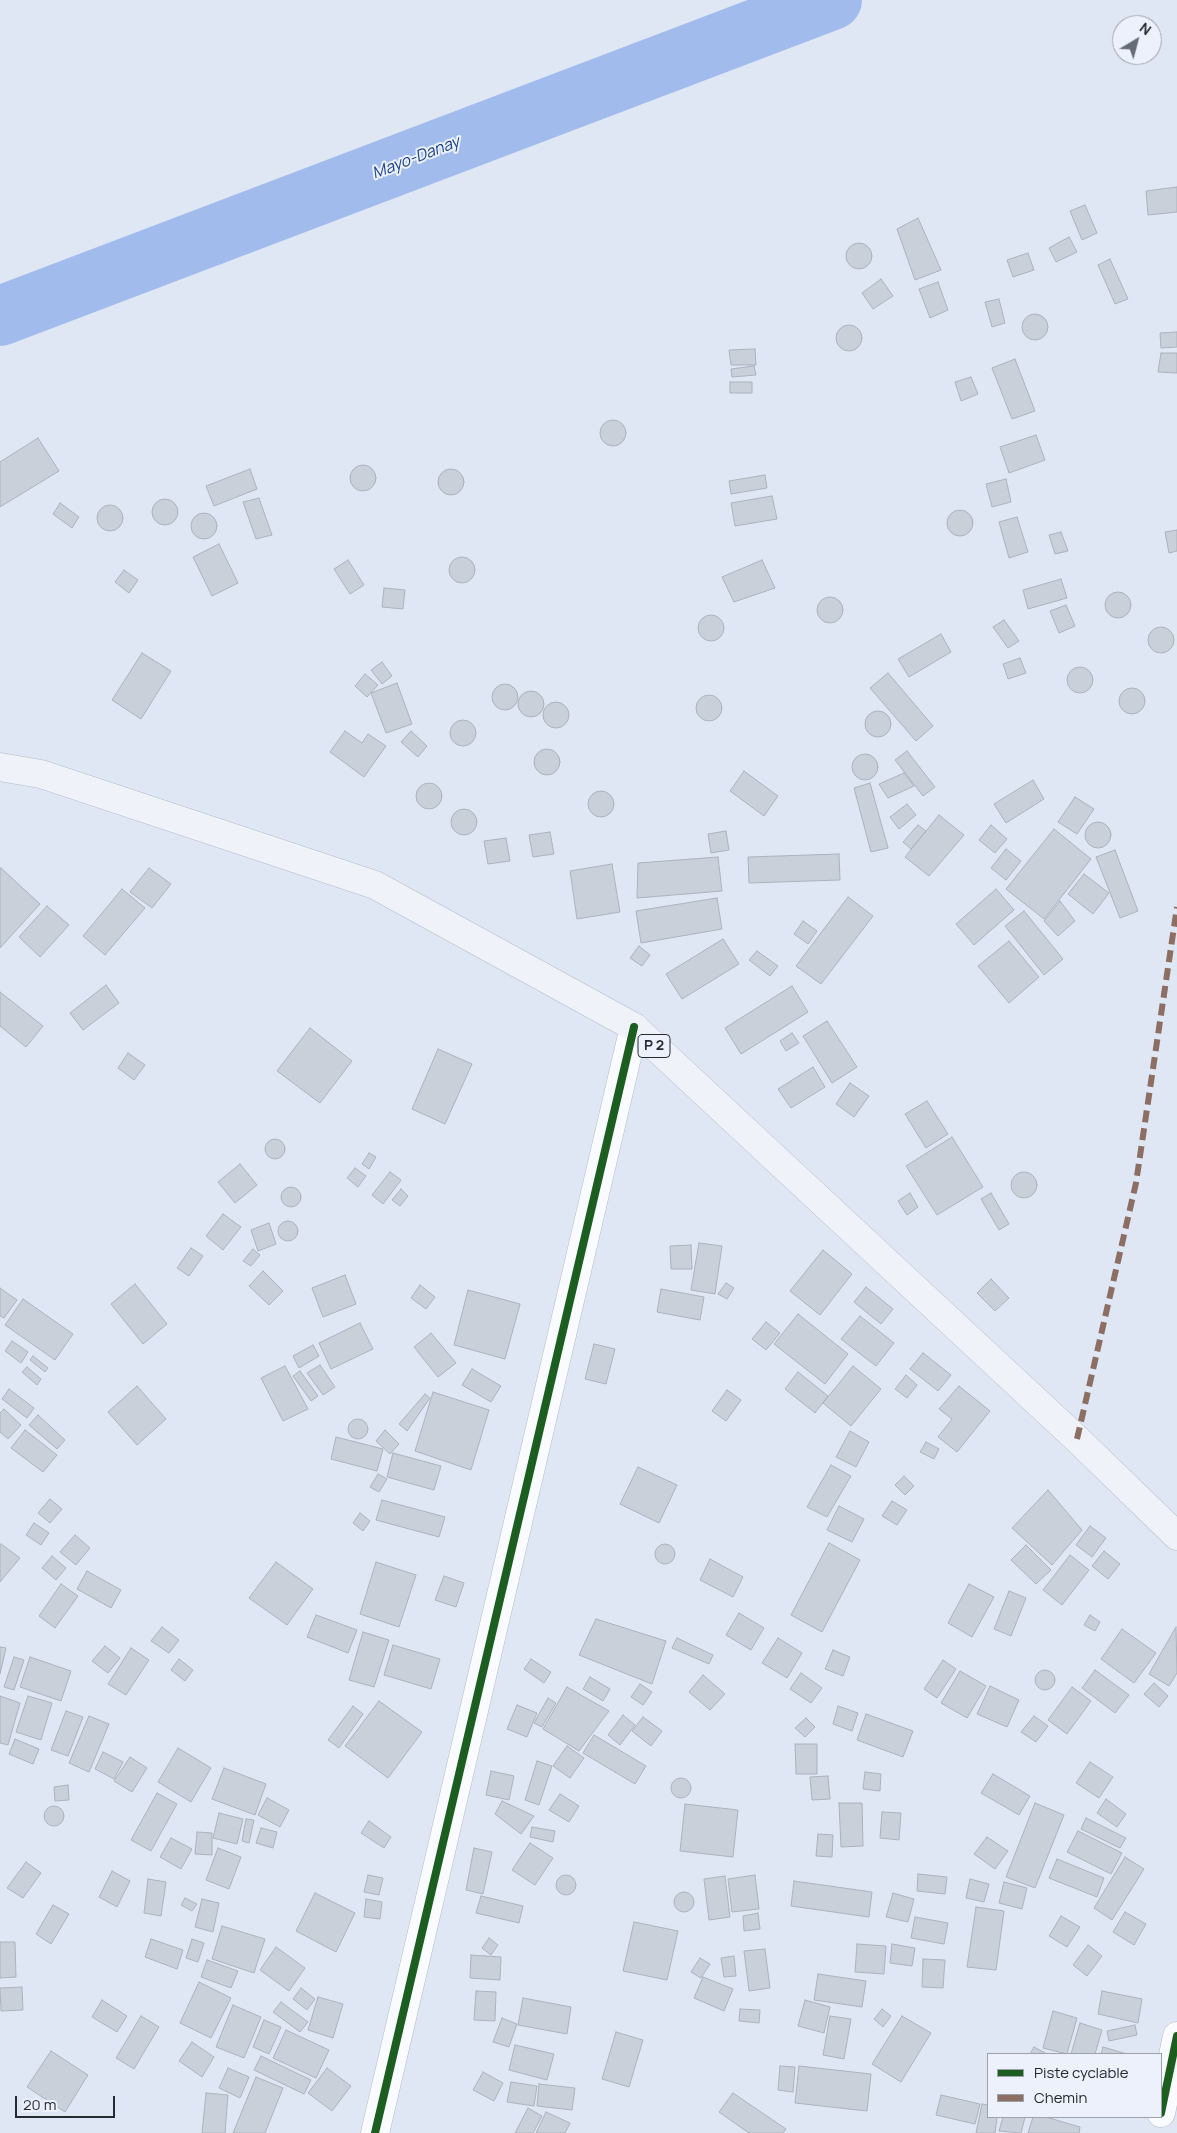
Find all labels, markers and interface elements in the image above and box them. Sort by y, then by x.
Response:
north arrow [1112,15,1162,65]
text: N [1136,18,1155,39]
water label: Mayo-Danay [370,133,462,183]
road number: P 2 [638,1034,670,1058]
legend [987,2053,1162,2118]
text: Piste cyclable [1034,2062,1129,2083]
scale bar [18,2086,118,2118]
text: Chemin [1034,2087,1087,2108]
text: 20 m [23,2094,56,2115]

